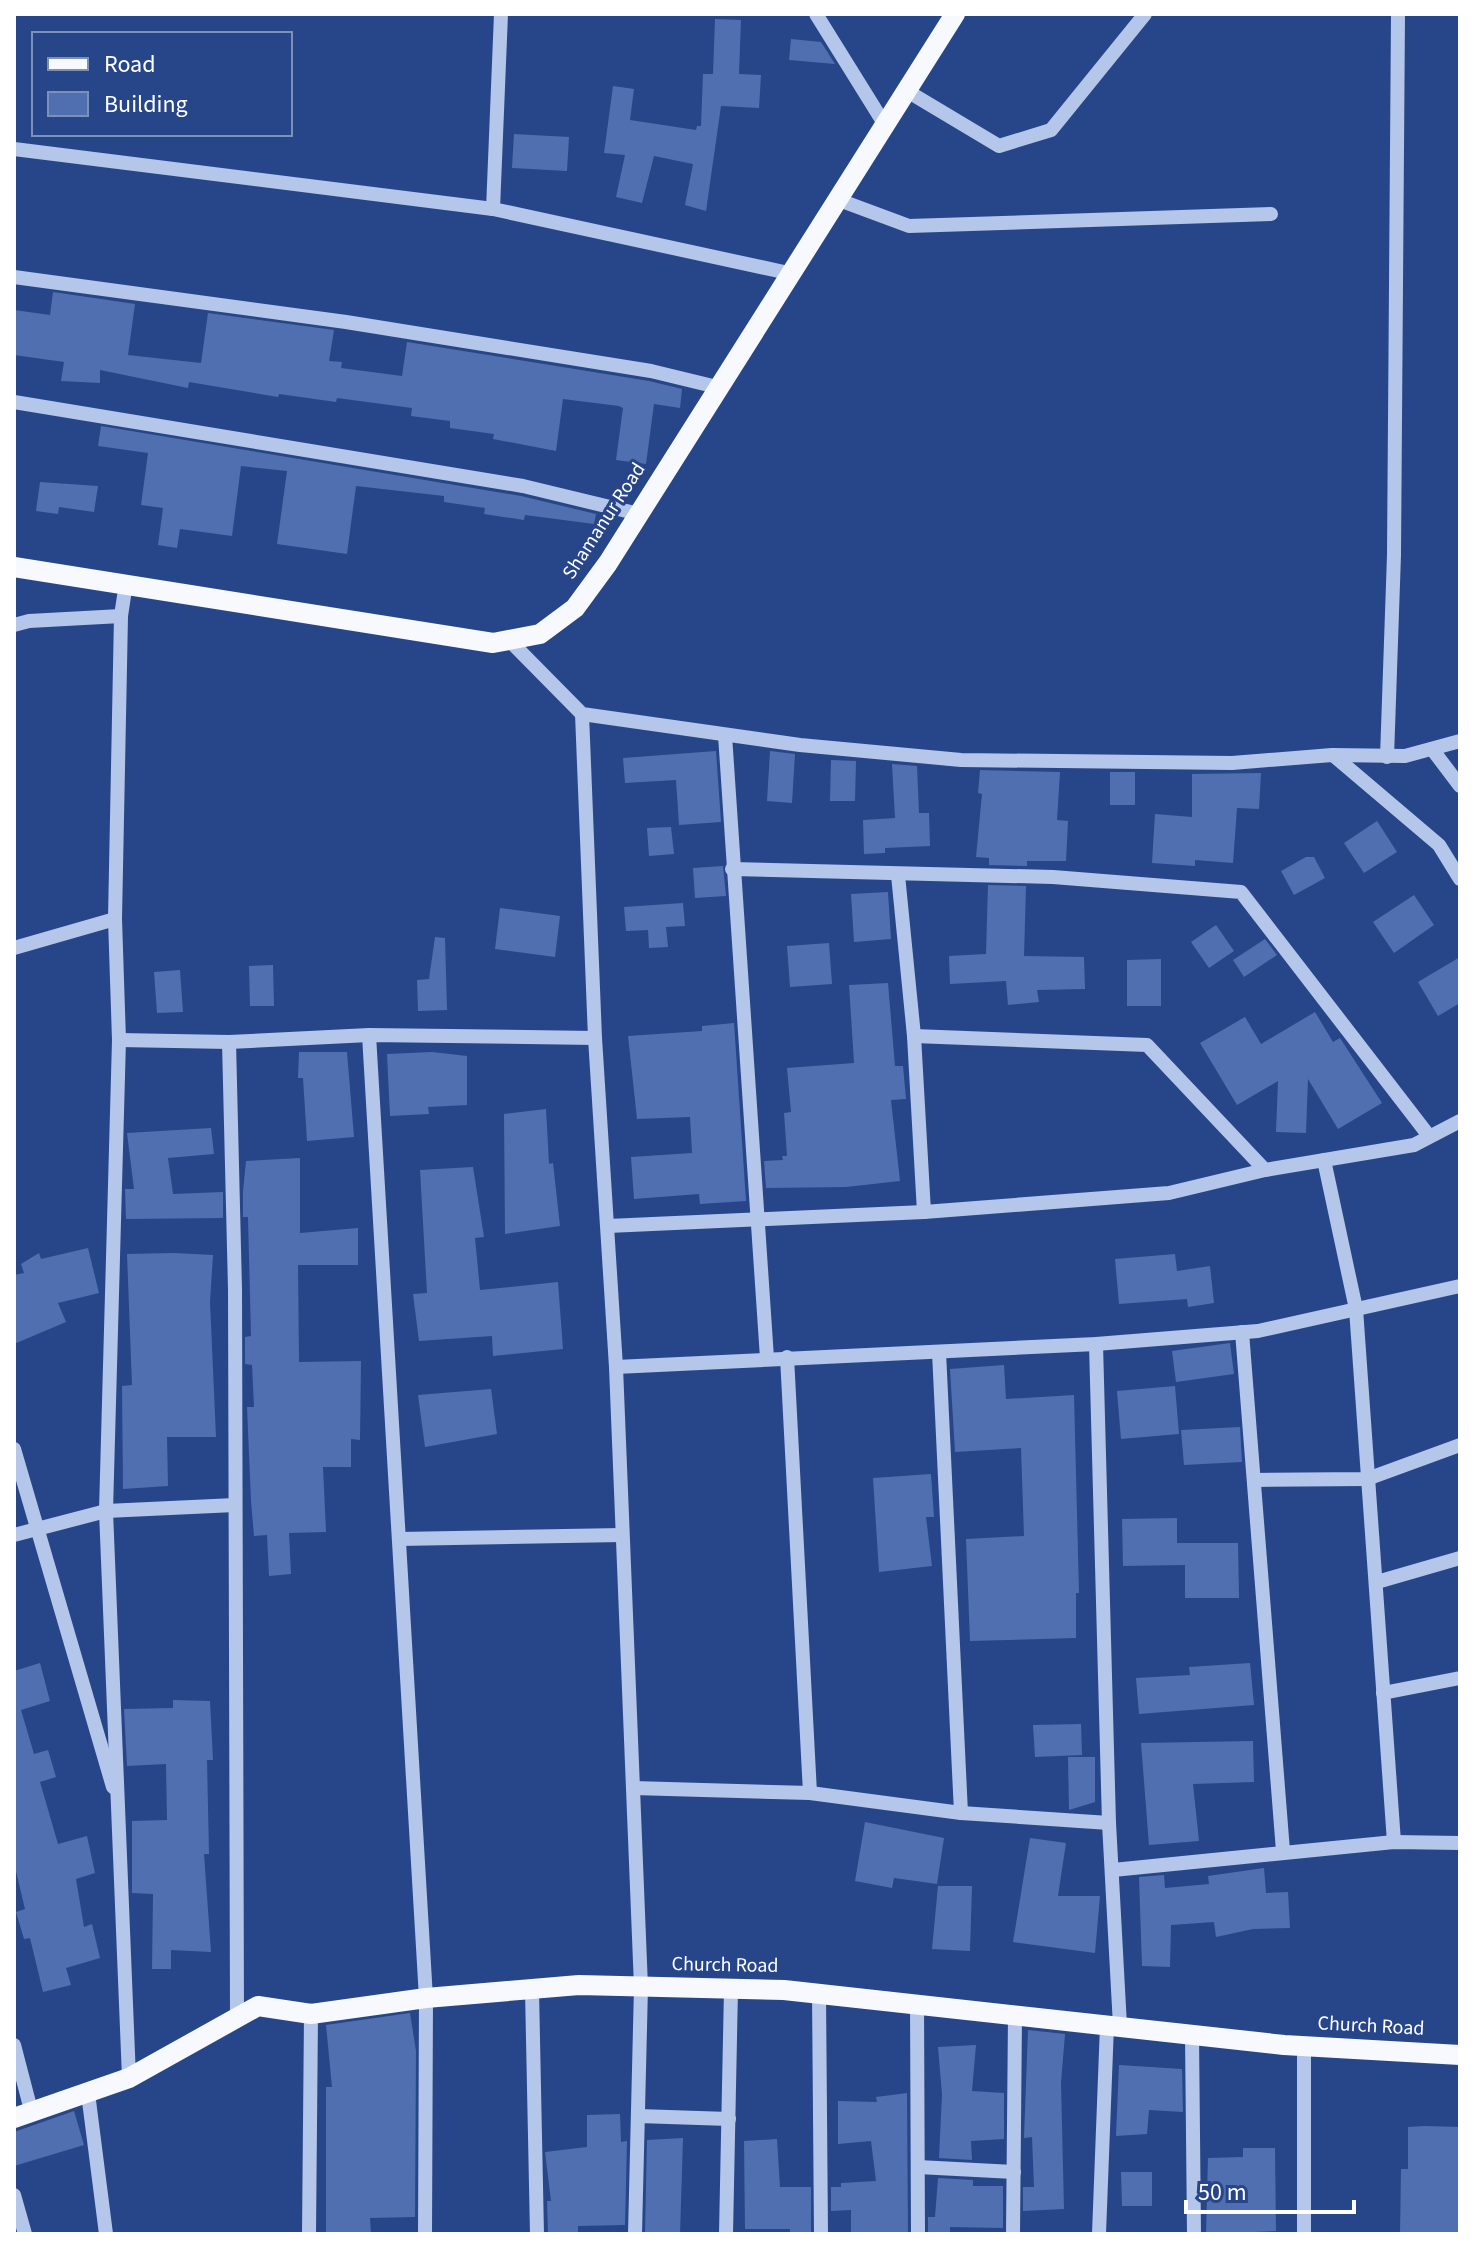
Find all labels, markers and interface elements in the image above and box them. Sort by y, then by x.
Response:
legend [32,32,292,136]
text: Road [104,47,156,82]
text: Building [104,87,188,122]
street label: Shamanur Road [556,457,652,585]
street label: Church Road [671,1950,779,1980]
street label: Church Road [1317,2009,1425,2043]
scale bar [1186,2164,1354,2214]
text: 50 m [1198,2175,1247,2210]

